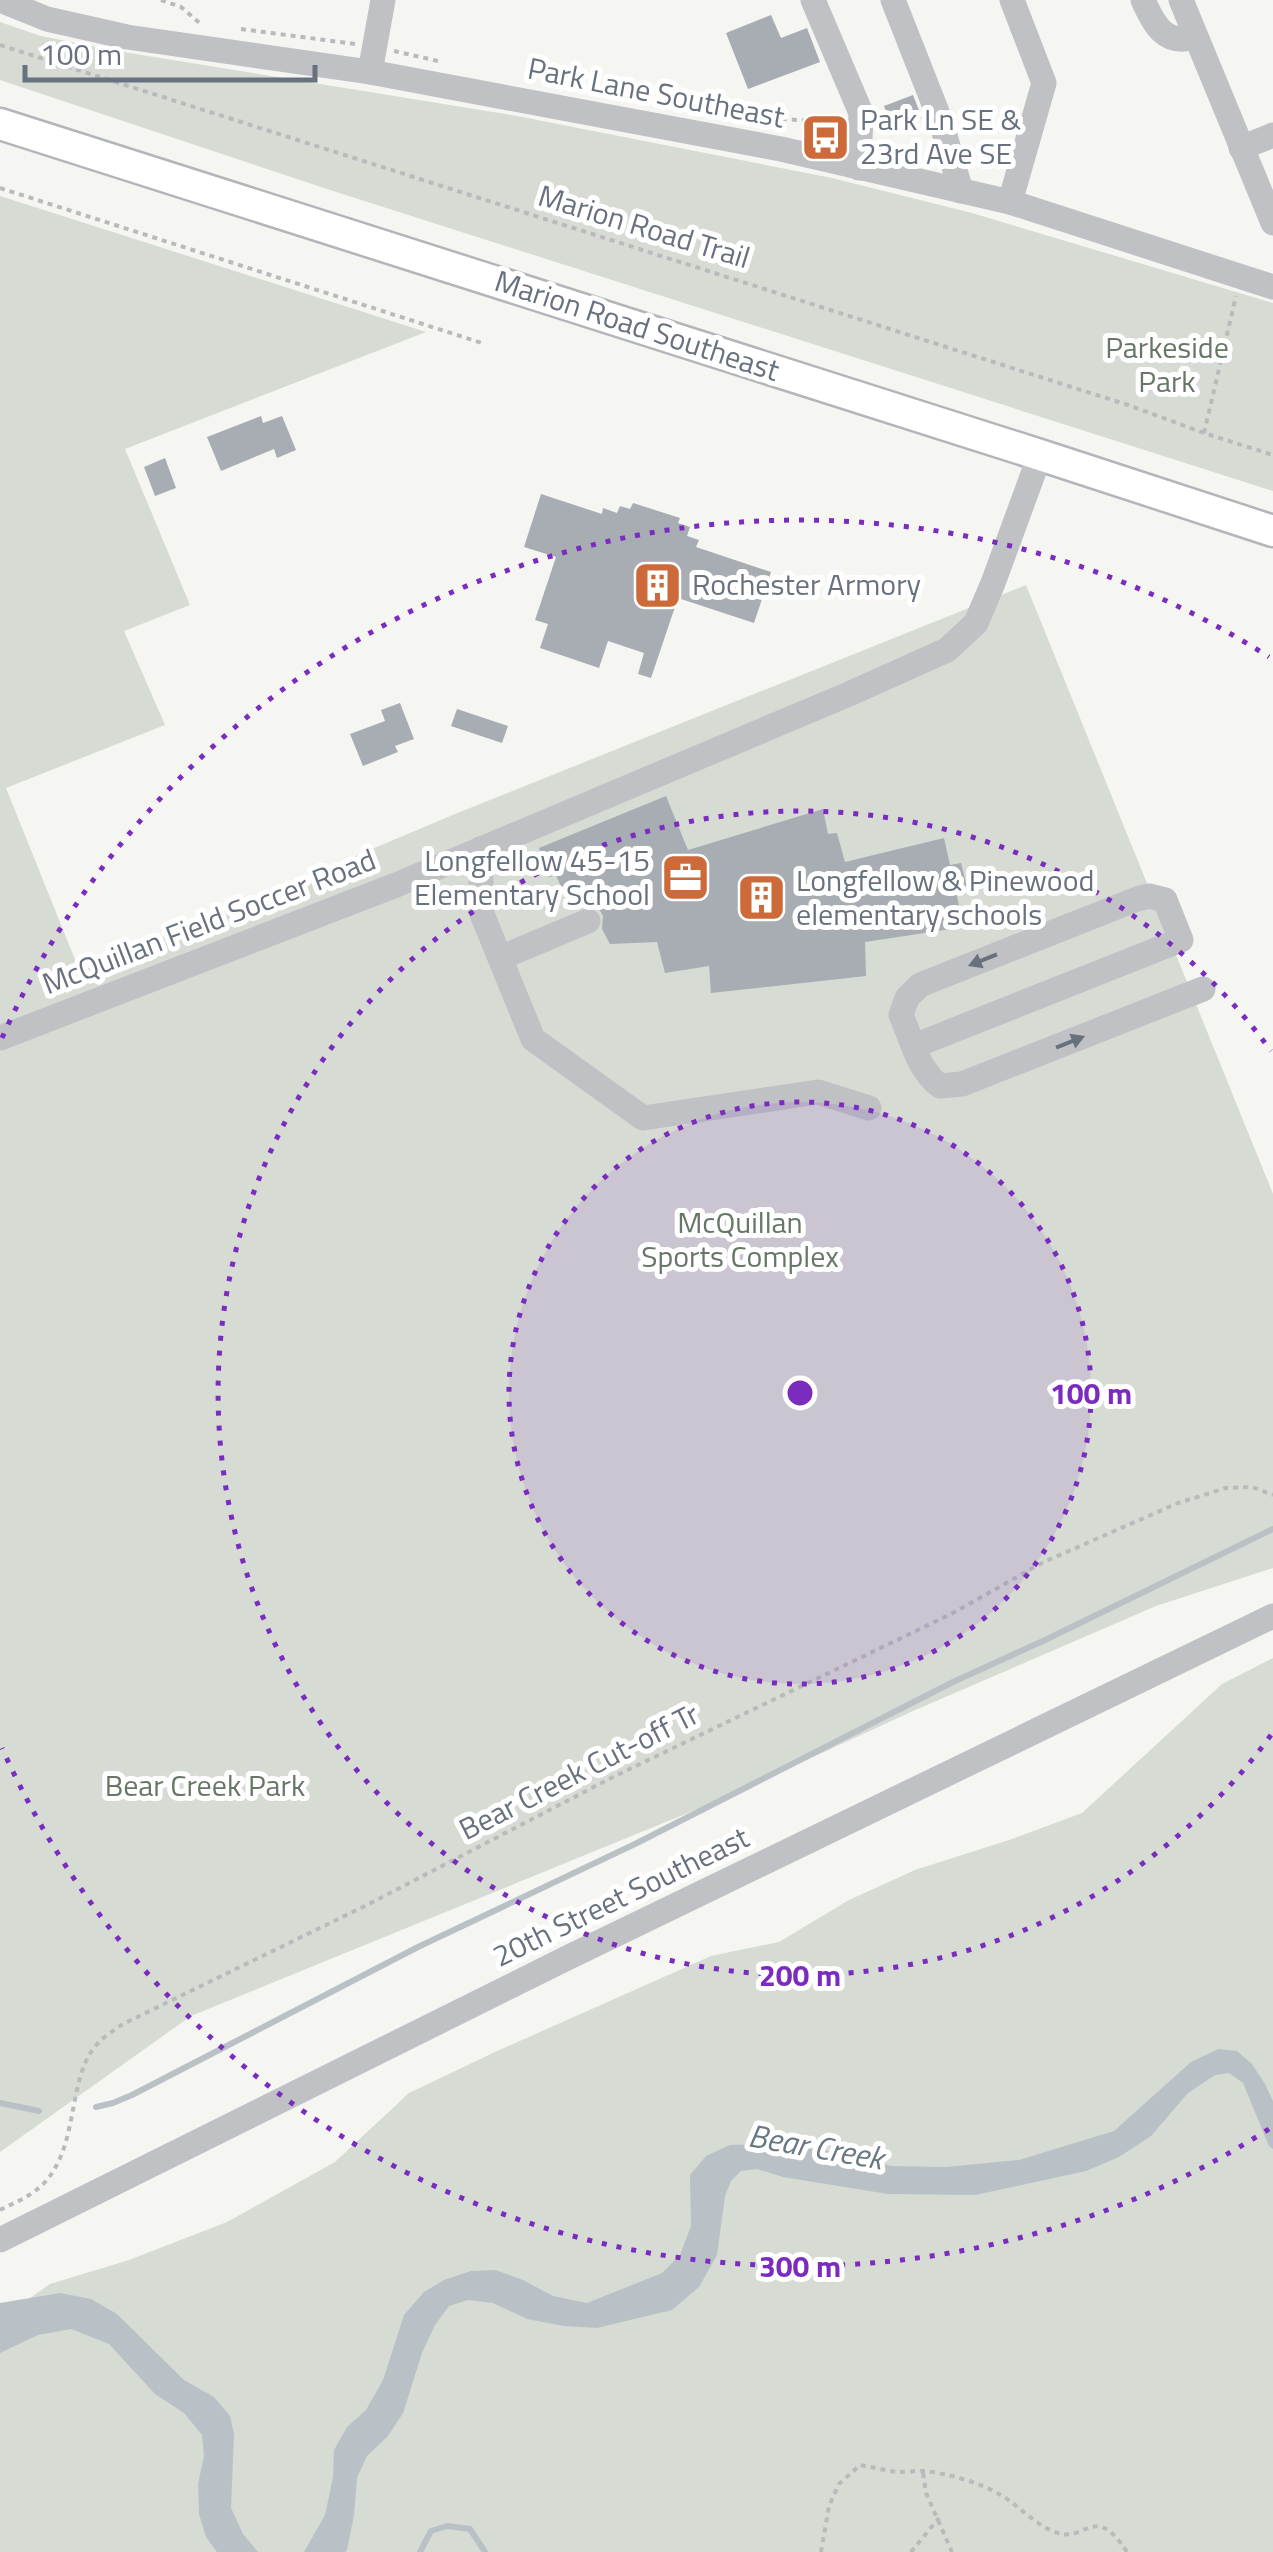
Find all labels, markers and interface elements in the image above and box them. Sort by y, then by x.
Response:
scale bar [25,20,315,82]
text: 100 m [40,31,122,77]
street label: Park Lane Southeast [524,45,789,140]
place label: Park Ln SE & 23rd Ave SE [860,96,1022,176]
bus stop icon: Park Ln SE & 23rd Ave SE [799,111,851,163]
street label: Marion Road Trail [533,172,756,280]
street label: Marion Road Southeast [489,257,786,393]
park label: Parkeside Park [1105,324,1229,404]
building icon: Rochester Armory [631,559,683,611]
place label: Rochester Armory [692,561,921,607]
street label: McQuillan Field Soccer Road [35,836,382,1006]
place label: Longfellow 45-15 Elementary School [414,837,650,917]
office icon: Longfellow 45-15 Elementary School [659,852,711,904]
place label: Longfellow & Pinewood elementary schools [796,857,1094,937]
building icon: Longfellow & Pinewood elementary schools [735,872,787,924]
one-way arrow [968,953,998,969]
one-way arrow [1055,1033,1085,1049]
park label: McQuillan Sports Complex [641,1199,839,1279]
text: 100 m [1050,1370,1132,1416]
centre of rings [782,1375,818,1411]
street label: Bear Creek Cut-off Tr [450,1691,707,1852]
park label: Bear Creek Park [105,1762,305,1808]
street label: 20th Street Southeast [485,1814,757,1978]
text: 200 m [759,1952,841,1998]
water label: Bear Creek [745,2111,891,2182]
text: 300 m [759,2243,841,2289]

